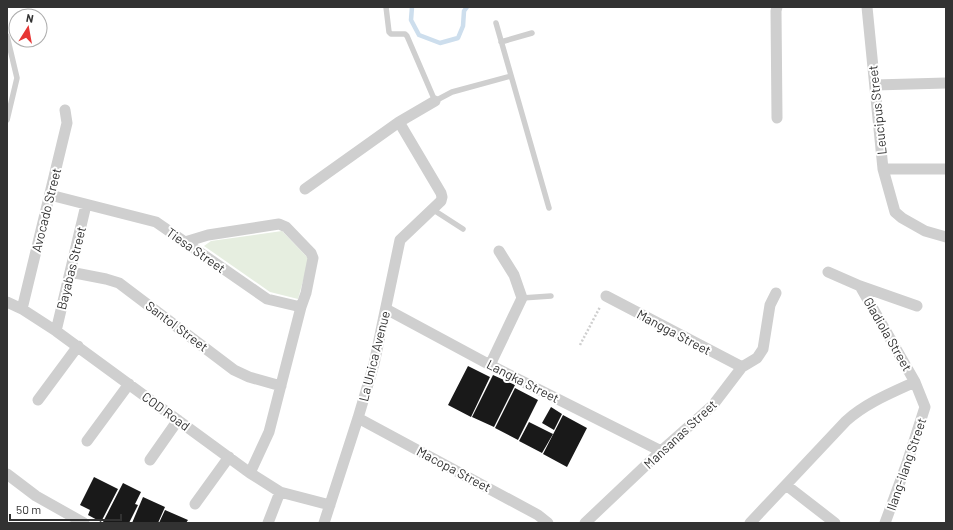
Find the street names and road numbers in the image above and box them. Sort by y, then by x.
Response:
street label: Leucipus Street [864,64,890,156]
street label: Avocado Street [28,166,64,254]
street label: Tiesa Street [163,224,229,276]
street label: Bayabas Street [53,225,89,311]
street label: Gladiola Street [860,294,916,374]
street label: Santol Street [143,297,211,355]
street label: Mangga Street [634,306,714,358]
street label: La Unica Avenue [355,309,393,403]
street label: Langka Street [484,356,562,406]
street label: COD Road [139,388,193,434]
street label: Mansanas Street [640,396,720,472]
street label: Ilang-ilang Street [883,415,929,513]
street label: Macopa Street [414,443,494,495]

